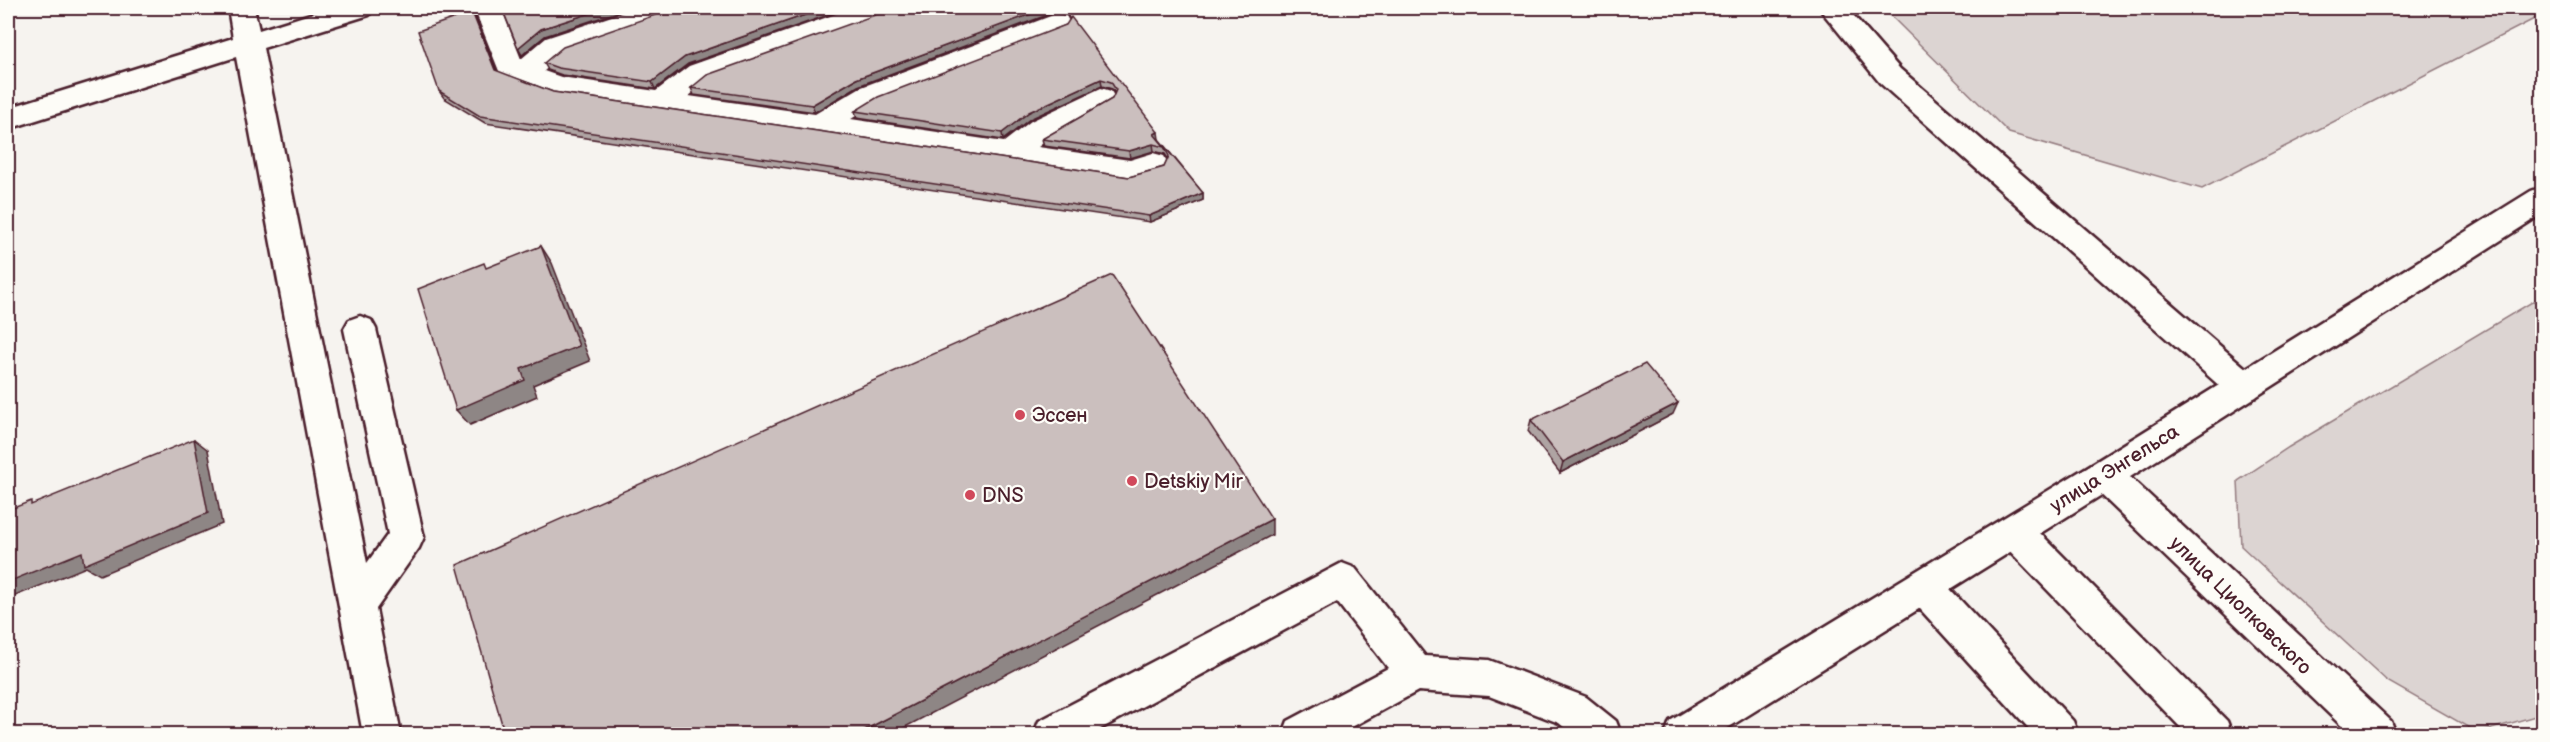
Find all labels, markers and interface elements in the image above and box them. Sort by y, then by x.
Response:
place label: Эссен [1032,404,1088,428]
marker: Эссен [1013,408,1027,422]
street label: улица Энгельса [2046,420,2184,518]
place label: Detskiy Mir [1144,470,1244,494]
marker: Detskiy Mir [1125,474,1139,488]
place label: DNS [982,484,1024,508]
marker: DNS [963,488,977,502]
street label: улица Циолковского [2164,532,2316,680]

